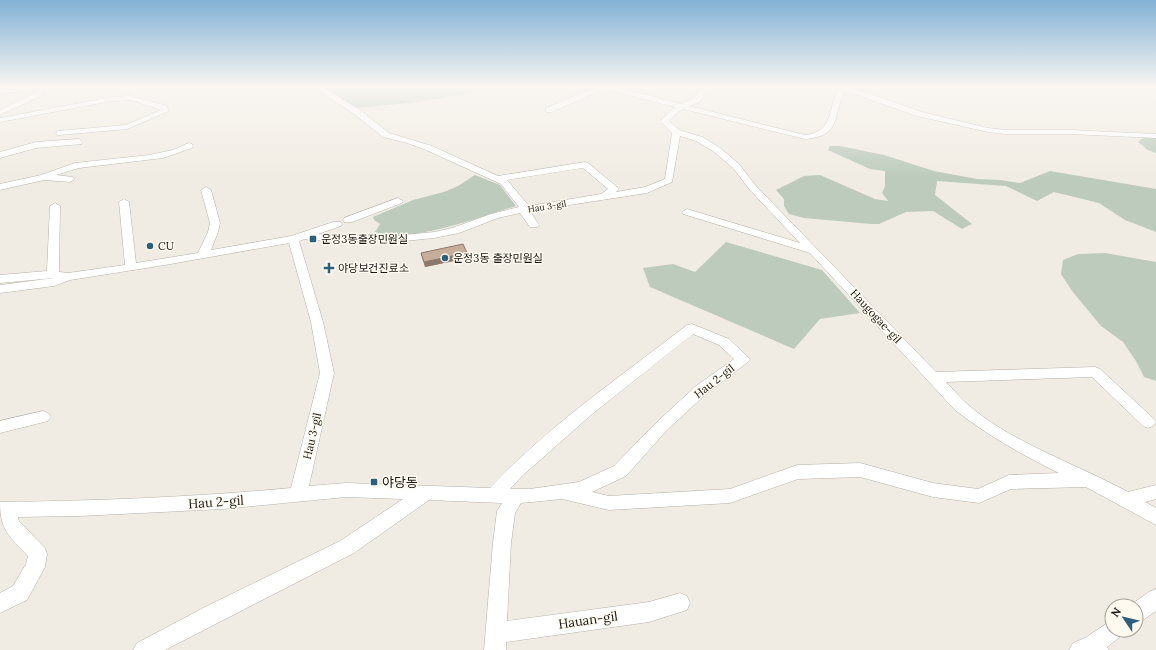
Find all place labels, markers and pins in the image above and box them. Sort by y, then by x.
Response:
place label: 운정3동출장민원실 [321,232,408,246]
marker: 운정3동출장민원실 [308,234,318,244]
place label: CU [158,239,174,253]
marker: CU [145,241,155,251]
place label: 운정3동 출장민원실 [453,251,543,265]
marker: 운정3동 출장민원실 [440,253,450,263]
place label: 야당보건진료소 [338,261,409,275]
marker: 야당보건진료소 [323,262,335,274]
place label: 야당동 [382,474,418,491]
marker: 야당동 [369,477,379,487]

